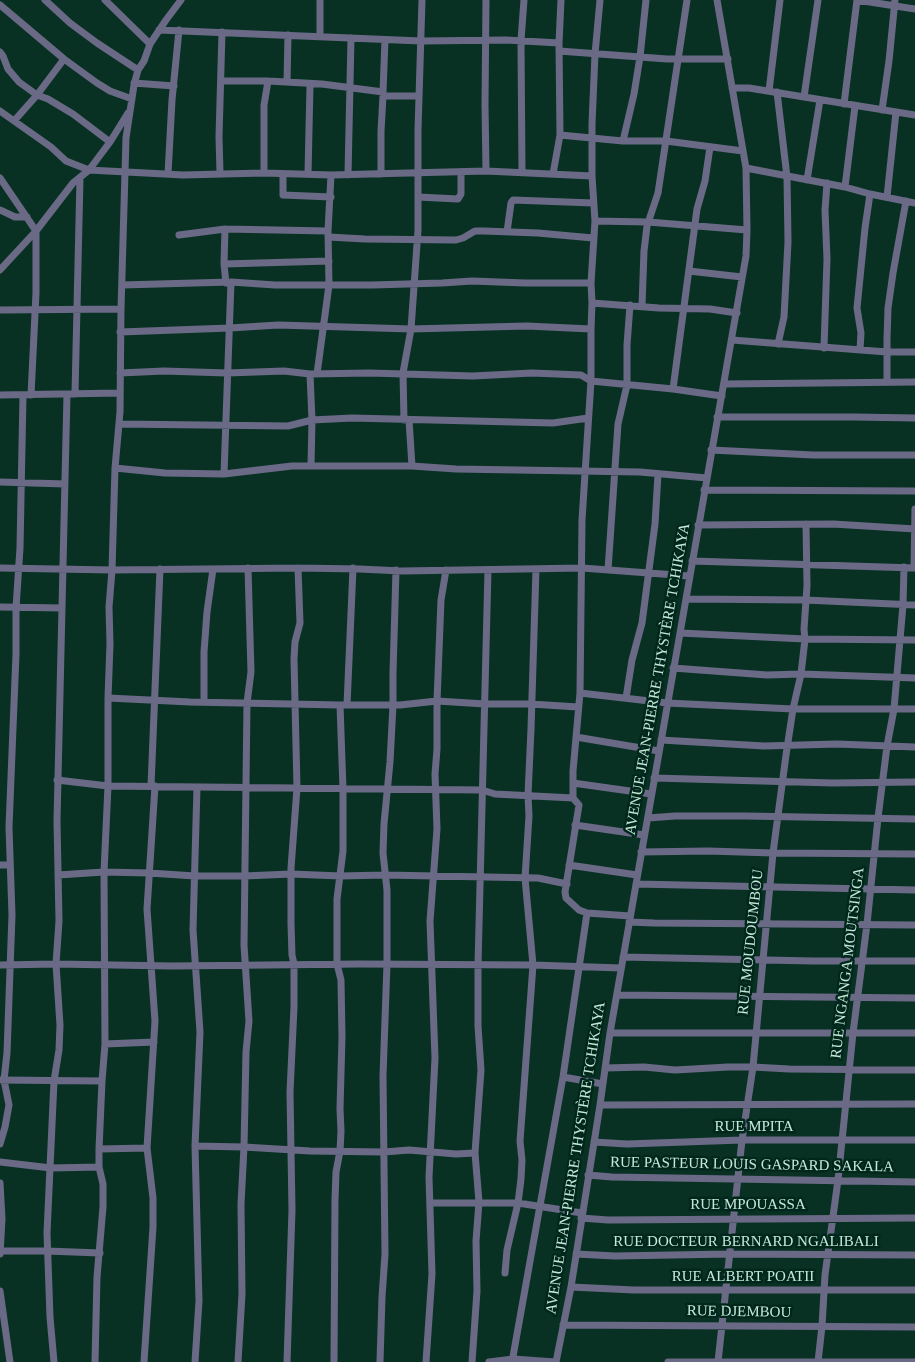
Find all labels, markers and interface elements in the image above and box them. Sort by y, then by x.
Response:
street label: AVENUE JEAN-PIERRE THYSTÈRE TCHIKAYA [622,522,694,836]
street label: RUE NGANGA MOUTSINGA [827,866,869,1060]
street label: RUE MOUDOUMBOU [734,868,768,1016]
street label: AVENUE JEAN-PIERRE THYSTÈRE TCHIKAYA [542,1000,610,1316]
street label: RUE MPITA [714,1118,794,1136]
street label: RUE PASTEUR LOUIS GASPARD SAKALA [610,1154,894,1176]
street label: RUE MPOUASSA [690,1196,806,1214]
street label: RUE DOCTEUR BERNARD NGALIBALI [613,1233,879,1251]
street label: RUE ALBERT POATII [672,1268,814,1286]
street label: RUE DJEMBOU [687,1302,791,1322]

